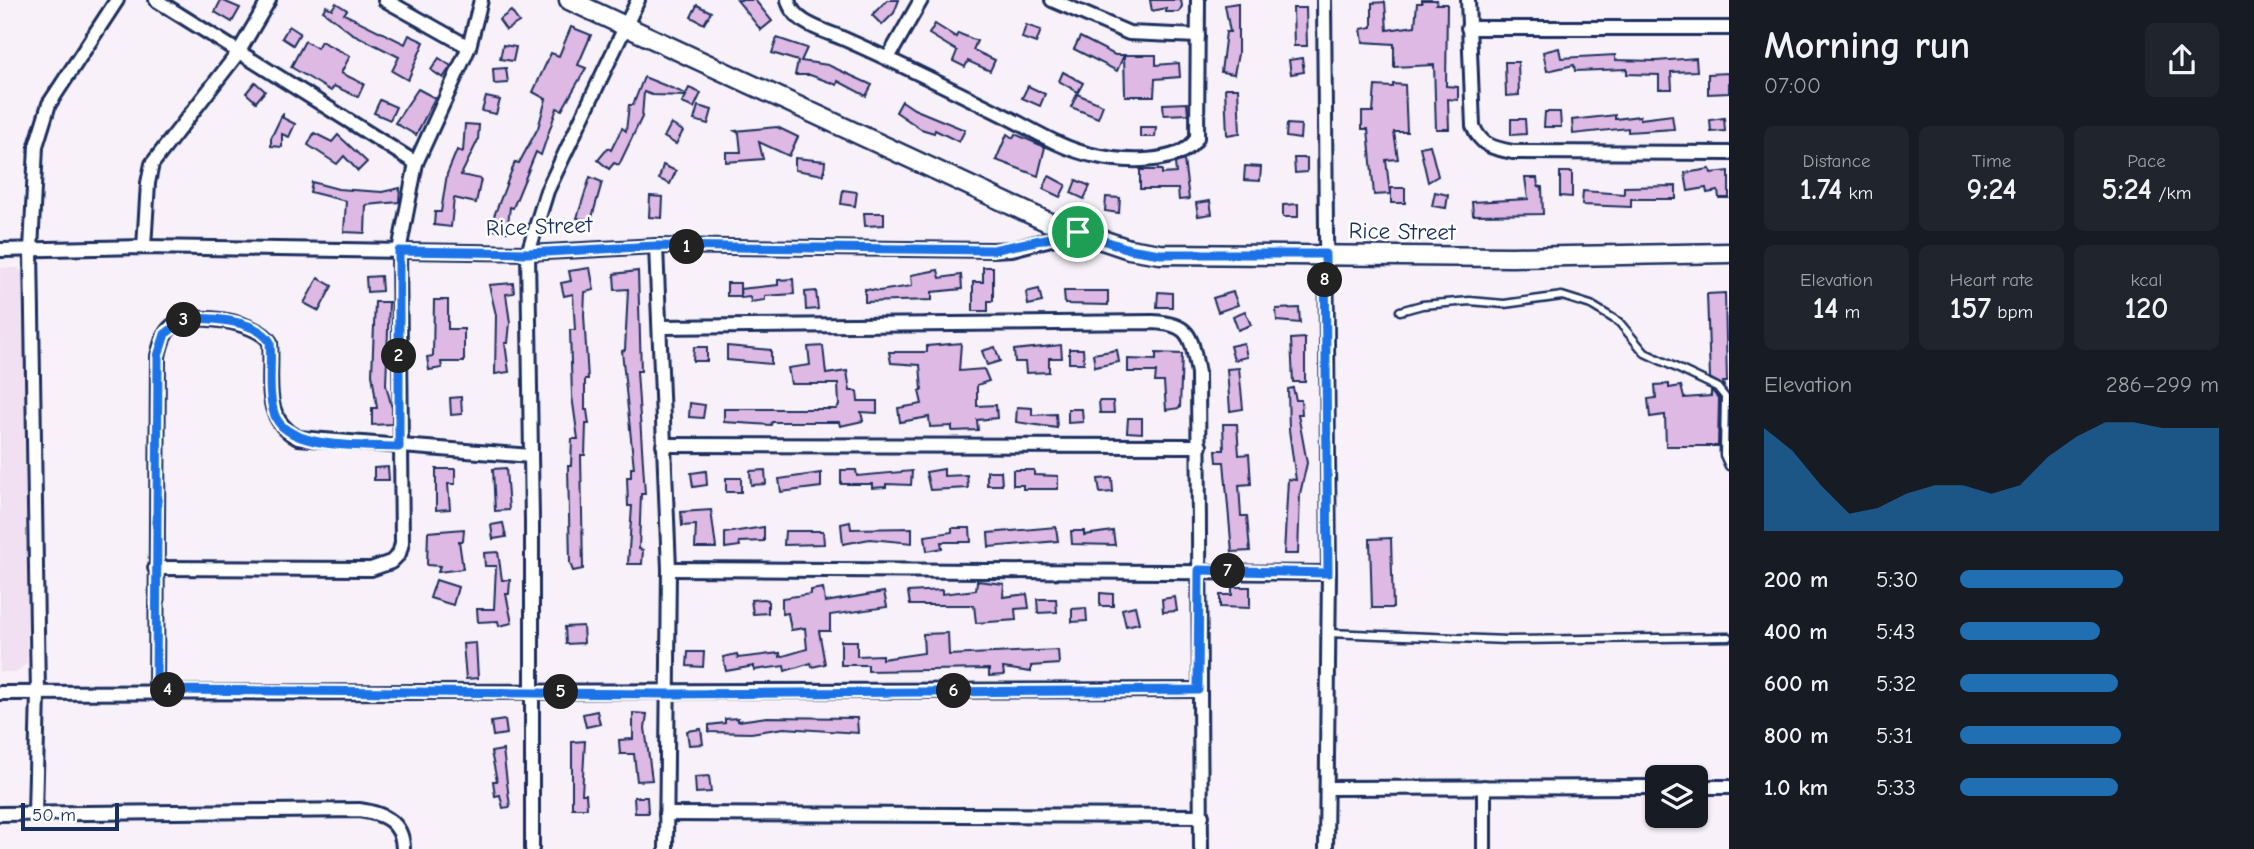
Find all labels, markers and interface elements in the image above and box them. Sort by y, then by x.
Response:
button: share [2145,23,2219,97]
text: Morning run [1764,24,1970,68]
text: 07:00 [1764,72,1821,99]
text: Distance [1802,150,1871,172]
text: Time [1972,150,2011,172]
text: Pace [2127,150,2166,172]
text: 1.74 [1800,172,1842,207]
text: 9:24 [1966,172,2017,207]
text: 5:24 [2102,172,2152,207]
text: km [1842,182,1873,204]
text: /km [2152,182,2191,204]
pin [1048,202,1108,262]
street label: Rice Street [485,211,594,242]
icon: arrive [1059,213,1097,251]
street label: Rice Street [1348,217,1457,246]
pin: 1 [670,230,704,264]
text: 1 [683,235,690,257]
pin: 8 [1308,262,1342,298]
text: 8 [1320,268,1329,290]
text: Elevation [1800,269,1873,291]
text: Heart rate [1950,269,2033,291]
text: kcal [2131,269,2162,291]
text: 14 [1813,291,1838,326]
text: 157 [1950,291,1991,326]
text: 120 [2125,291,2168,326]
text: m [1838,301,1860,323]
text: bpm [1991,301,2033,323]
pin: 3 [166,302,202,338]
text: 3 [179,308,188,330]
pin: 2 [382,338,416,374]
text: 2 [394,344,403,366]
text: Elevation [1764,371,1852,398]
text: 286–299 m [2106,371,2219,398]
pin: 7 [1210,554,1246,588]
text: 7 [1223,559,1232,581]
text: 200 m [1764,566,1828,593]
text: 5:30 [1876,566,1918,593]
text: 400 m [1764,618,1828,645]
text: 5:43 [1876,618,1915,645]
text: 600 m [1764,670,1829,697]
text: 5:32 [1876,670,1916,697]
pin: 4 [150,672,186,708]
pin: 5 [544,674,578,710]
pin: 6 [936,674,972,708]
text: 4 [163,678,172,700]
text: 6 [949,679,958,701]
text: 5 [555,680,566,702]
text: 800 m [1764,722,1829,749]
text: 5:31 [1876,722,1913,749]
map controls [1645,765,1708,828]
button: layers [1645,765,1708,828]
text: 1.0 km [1764,774,1828,801]
text: 5:33 [1876,774,1916,801]
scale bar [21,800,119,832]
text: 50 m [32,804,76,826]

